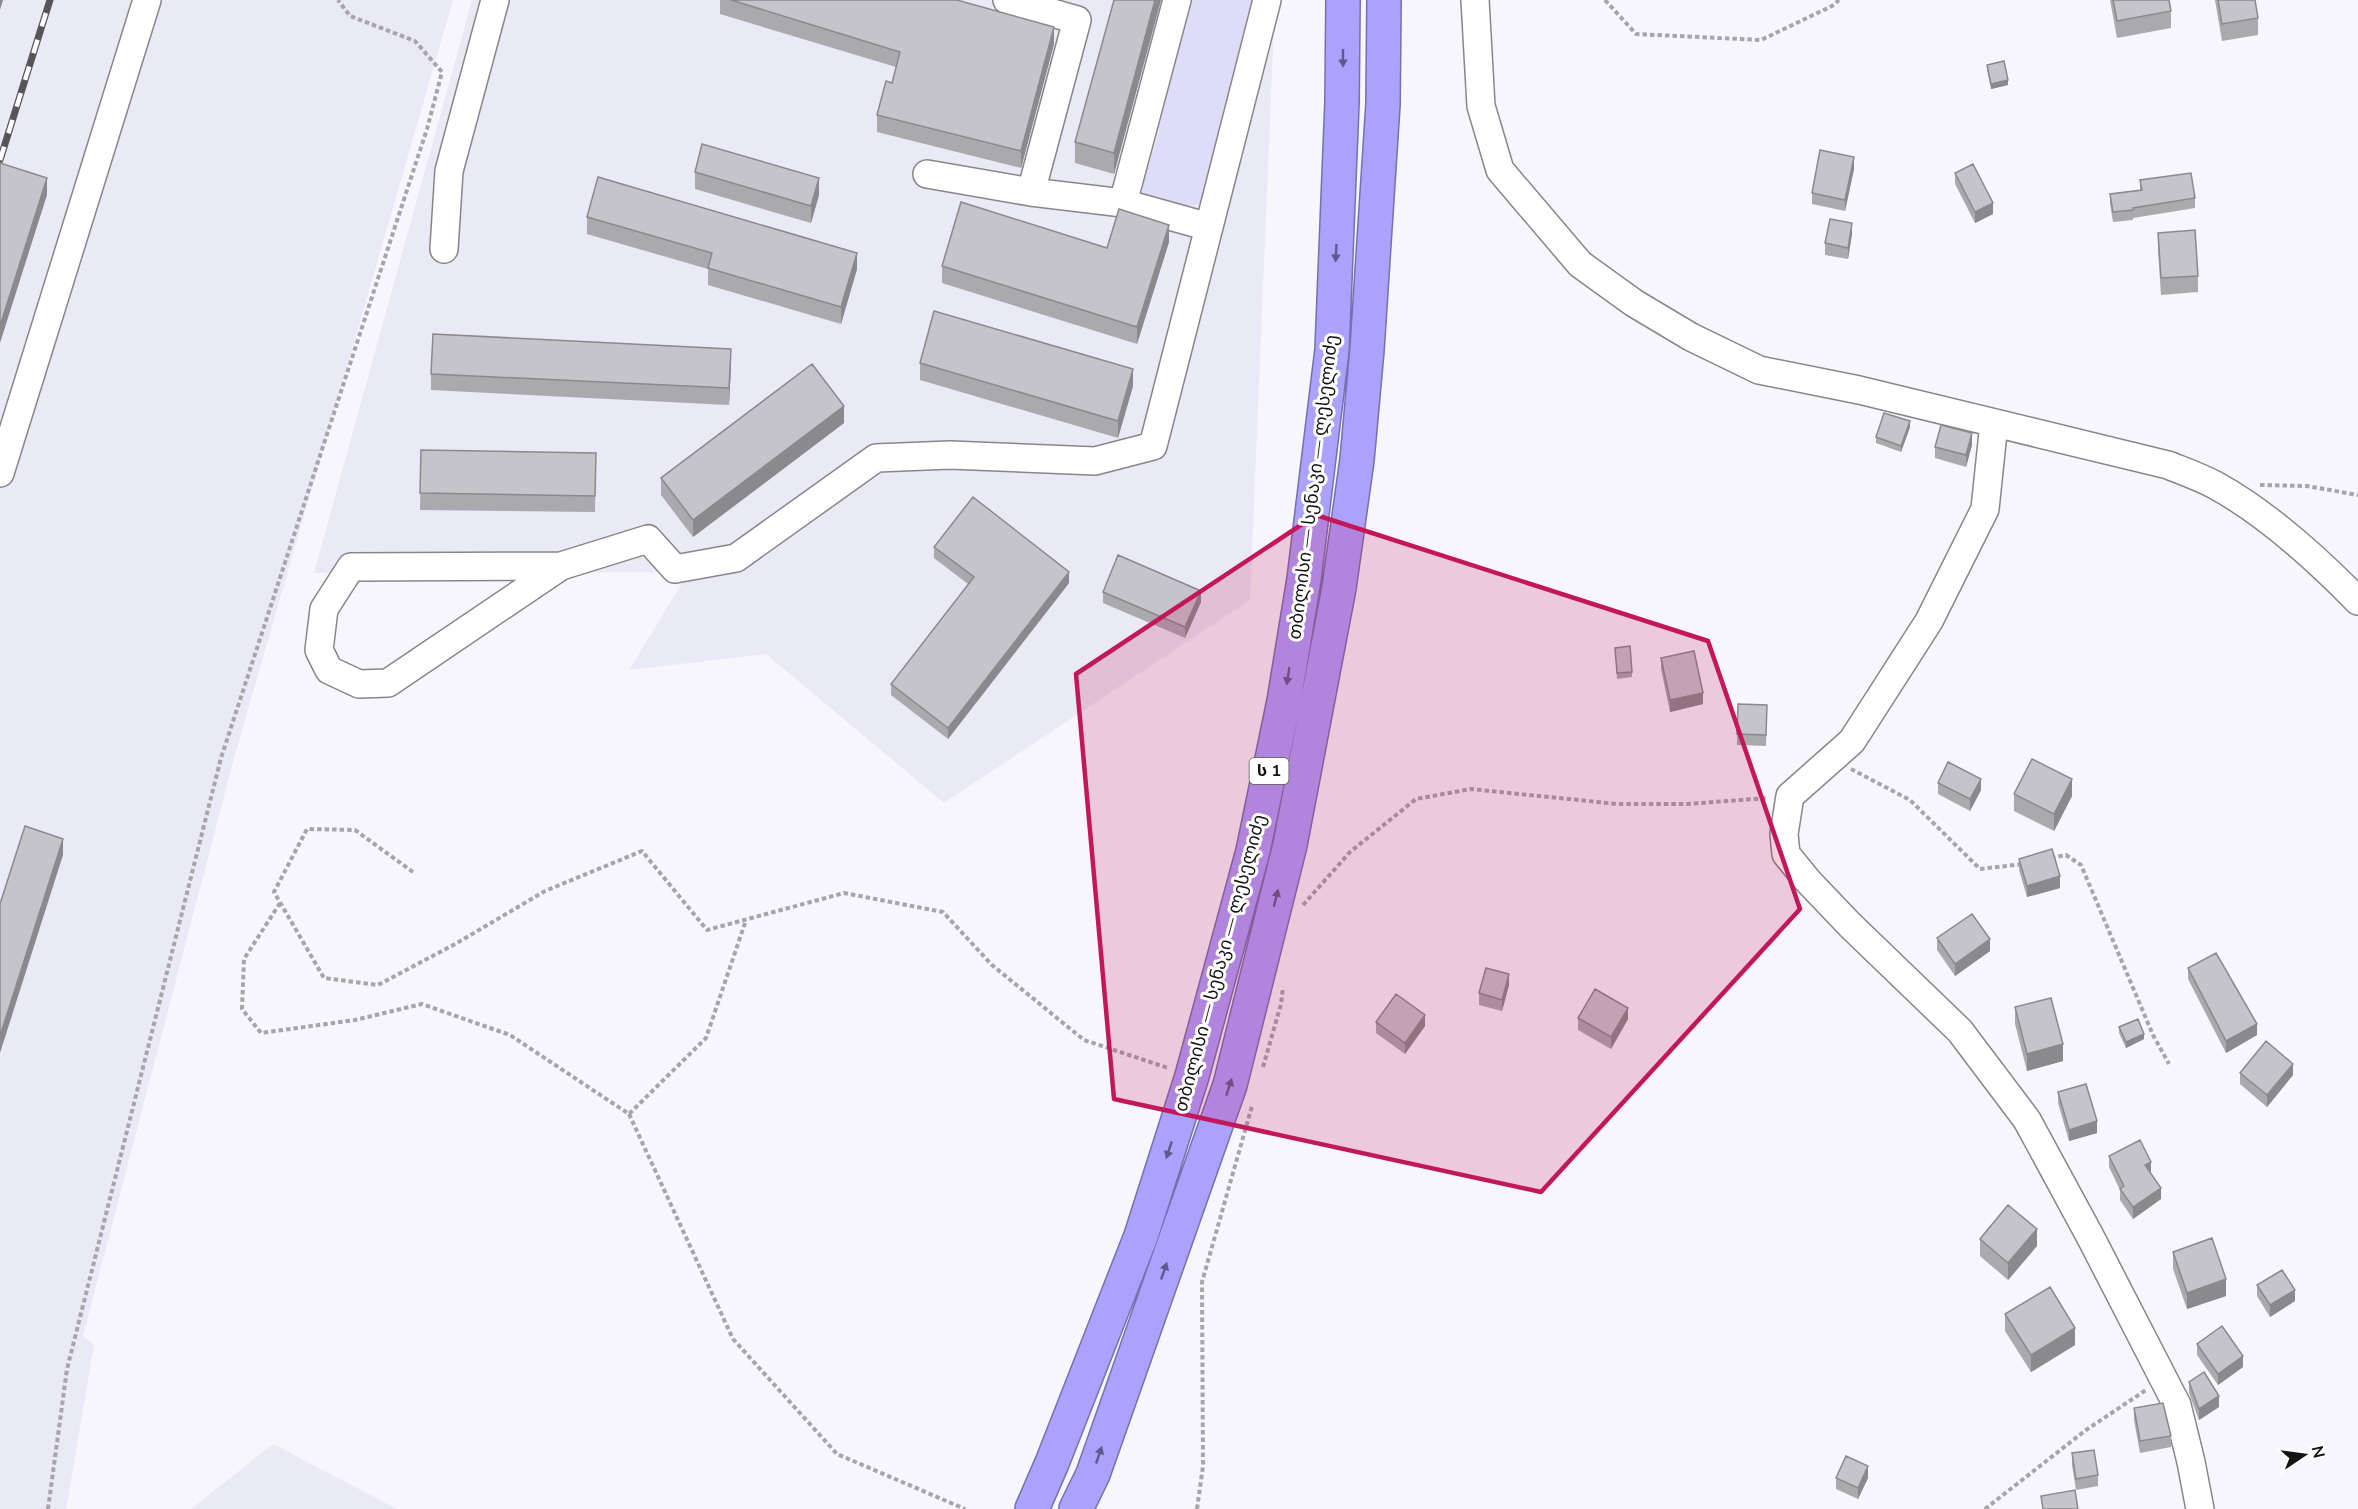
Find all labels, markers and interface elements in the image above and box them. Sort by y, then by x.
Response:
one-way arrow [1338,49,1348,68]
one-way arrow [1331,244,1340,263]
street label: თბილისი — სენაკი — ლესელიძე [1282,333,1344,641]
one-way arrow [1283,667,1292,686]
road number: ს 1 [1250,758,1288,784]
street label: თბილისი — სენაკი — ლესელიძე [1169,812,1271,1114]
one-way arrow [1272,889,1282,908]
one-way arrow [1224,1078,1234,1096]
one-way arrow [1163,1141,1173,1159]
one-way arrow [1160,1262,1170,1280]
north arrow [2274,1425,2334,1485]
text: N [2306,1444,2330,1460]
one-way arrow [1095,1446,1105,1464]

